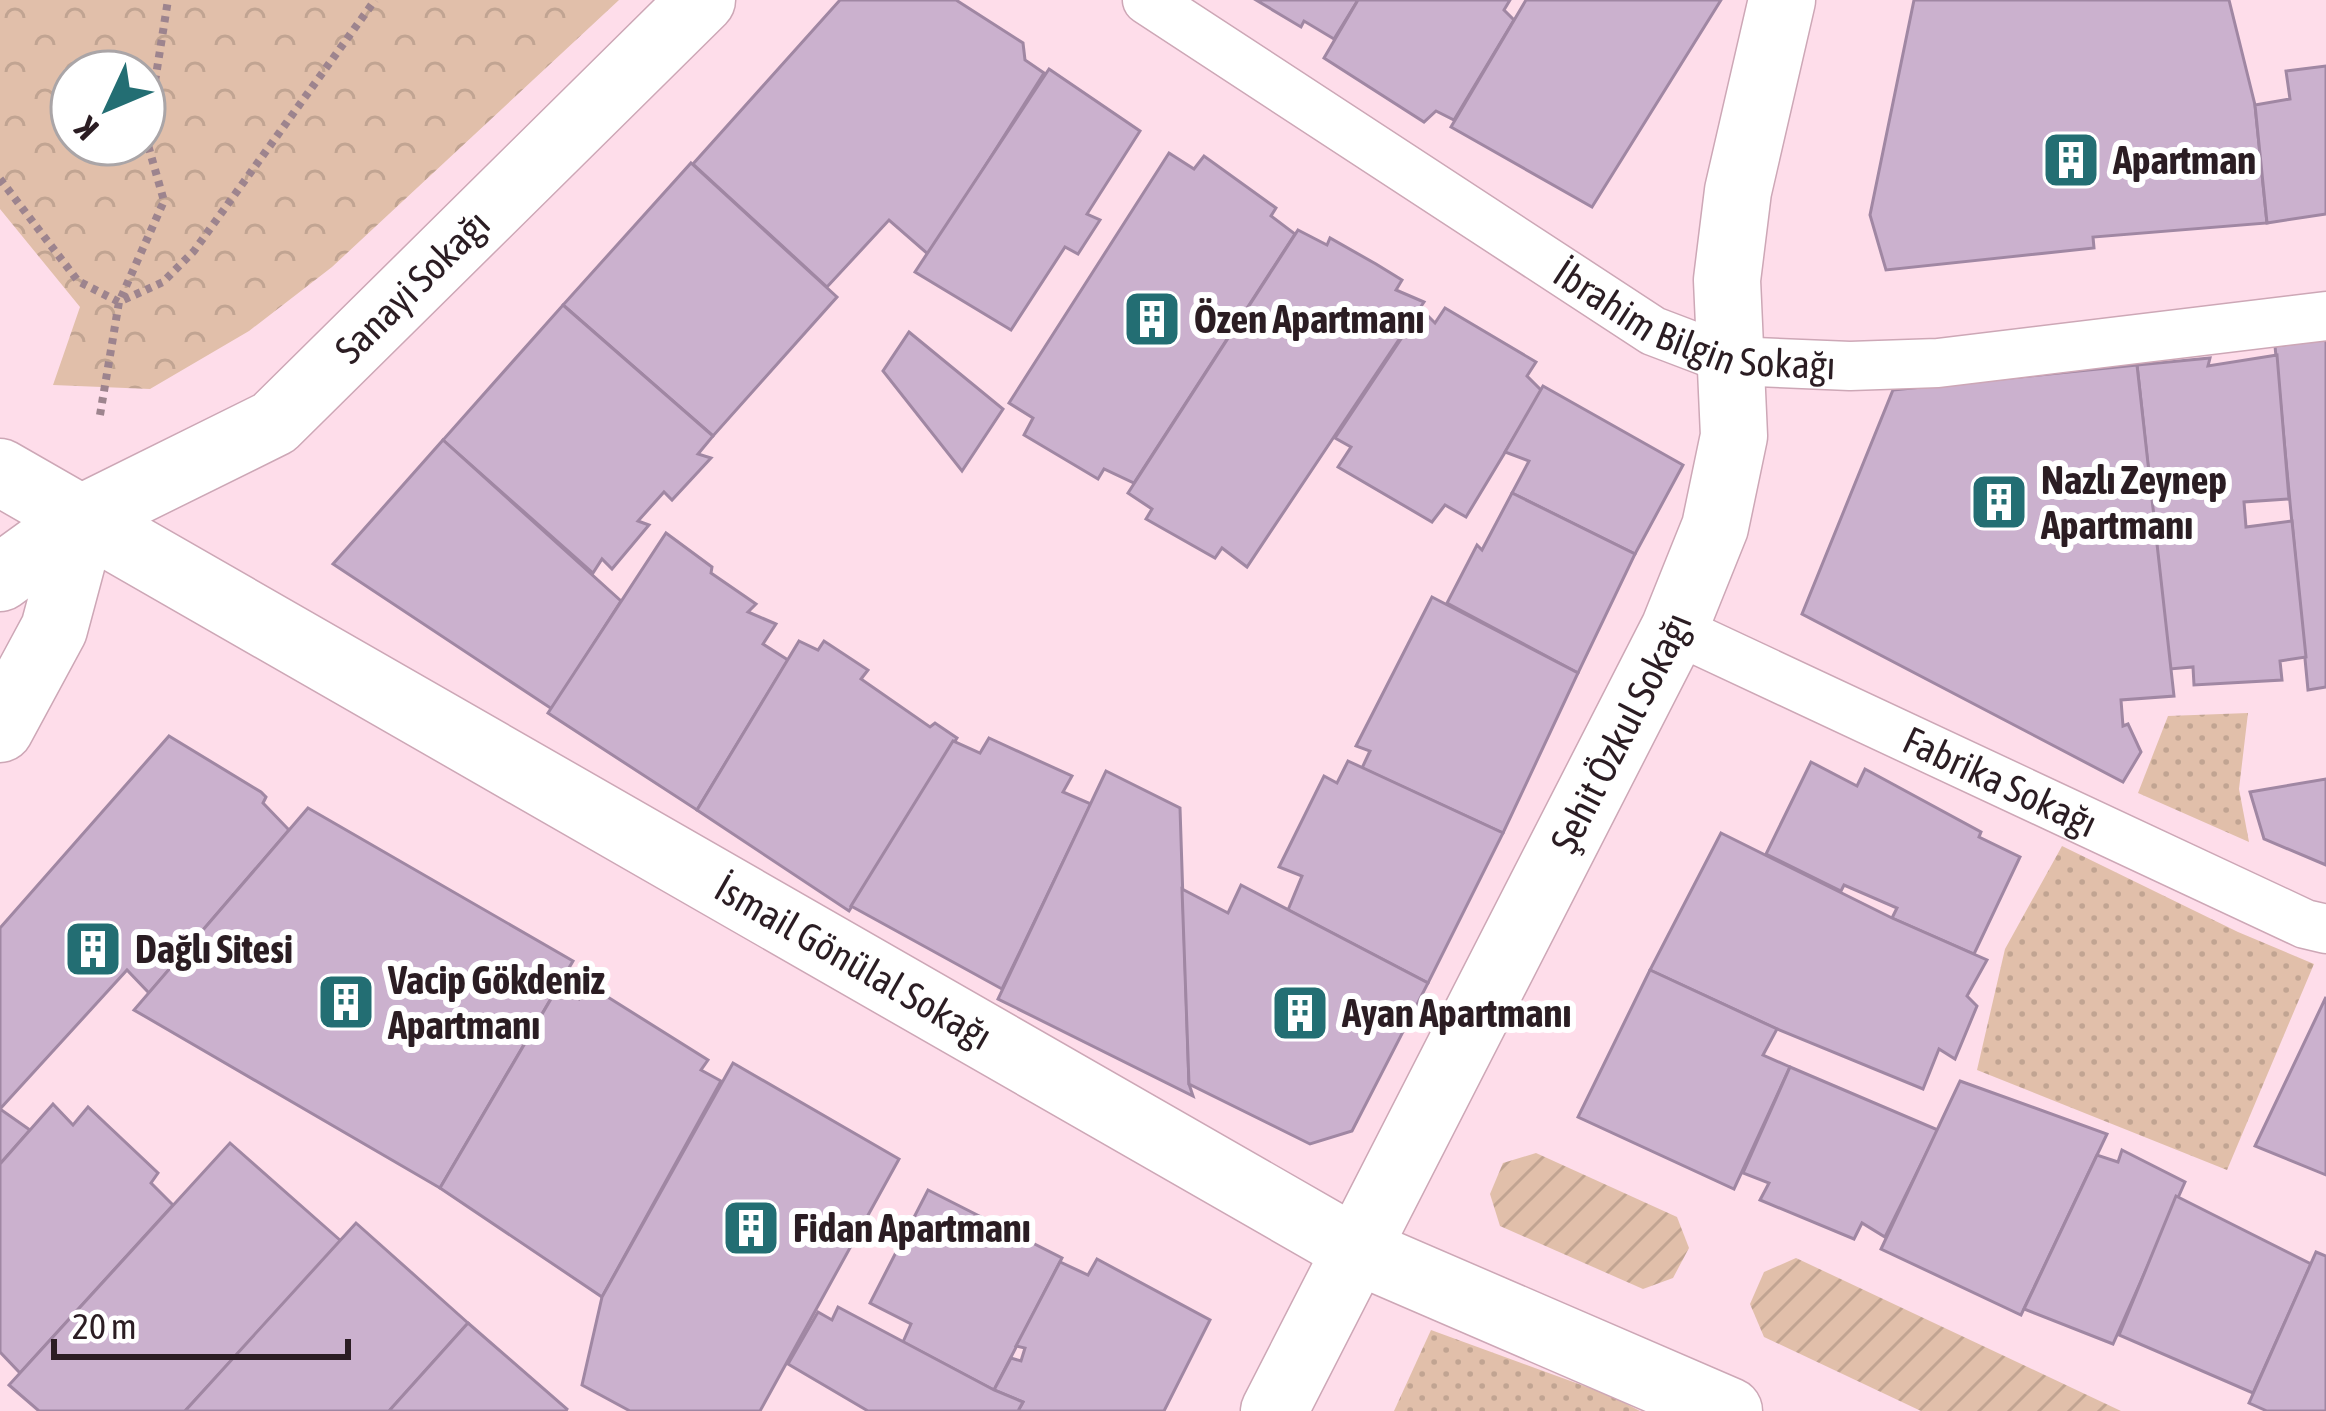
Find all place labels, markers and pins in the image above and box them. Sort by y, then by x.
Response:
building icon: Apartman [2040,129,2102,191]
place label: Apartman [2112,138,2256,182]
building icon: Özen Apartmanı [1121,288,1183,350]
place label: Özen Apartmanı [1194,297,1425,341]
place label: Nazlı Zeynep Apartmanı [2040,458,2227,547]
building icon: Nazlı Zeynep Apartmanı [1968,471,2030,533]
building icon: Dağlı Sitesi [62,918,124,980]
place label: Dağlı Sitesi [135,927,293,971]
place label: Vacip Gökdeniz Apartmanı [387,958,605,1047]
building icon: Vacip Gökdeniz Apartmanı [315,971,377,1033]
building icon: Ayan Apartmanı [1269,982,1331,1044]
place label: Ayan Apartmanı [1341,991,1571,1035]
building icon: Fidan Apartmanı [720,1197,782,1259]
place label: Fidan Apartmanı [793,1206,1031,1250]

